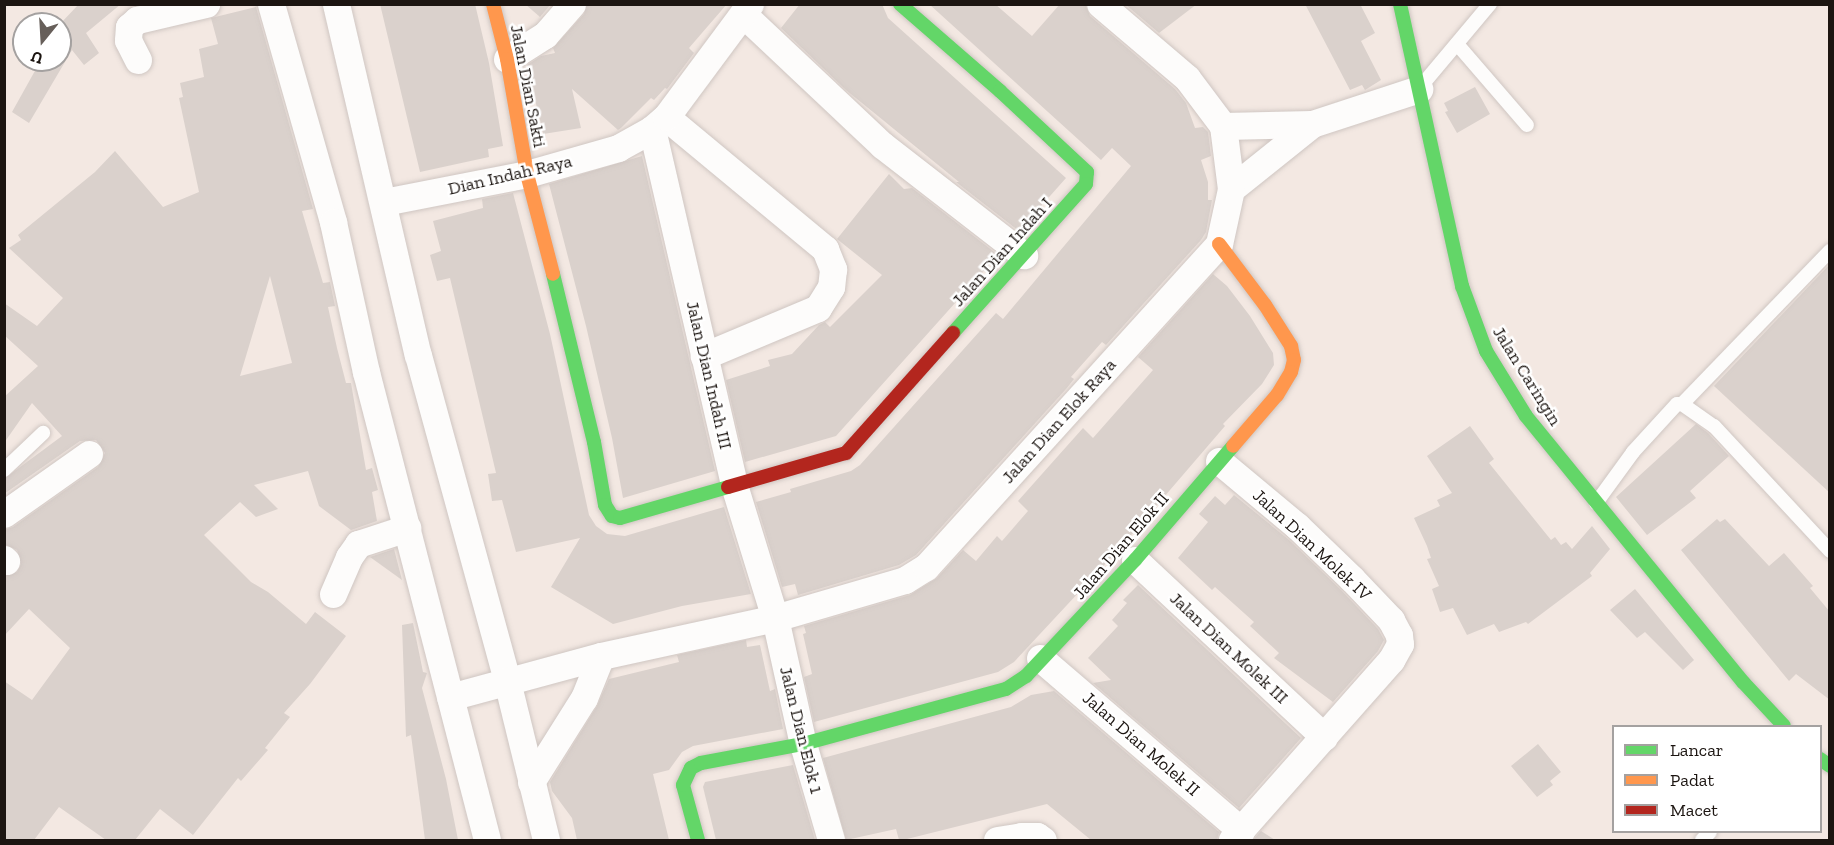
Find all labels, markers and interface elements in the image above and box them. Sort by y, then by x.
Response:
north arrow [12,12,72,72]
street label: Jalan Dian Sakti [506,23,550,149]
text: U [28,47,45,69]
street label: Dian Indah Raya [446,150,574,200]
street label: Jalan Dian Indah I [947,193,1057,311]
street label: Jalan Dian Indah III [681,299,737,451]
street label: Jalan Caringin [1488,322,1566,430]
street label: Jalan Dian Elok Raya [997,354,1121,488]
street label: Jalan Dian Molek IV [1248,485,1376,605]
street label: Jalan Dian Elok II [1069,488,1173,604]
street label: Jalan Dian Molek III [1165,588,1293,708]
street label: Jalan Dian Elok 1 [775,664,827,796]
street label: Jalan Dian Molek II [1078,687,1204,801]
legend [1612,725,1822,833]
text: Lancar [1670,739,1723,761]
text: Padat [1670,769,1714,791]
text: Macet [1670,799,1718,821]

